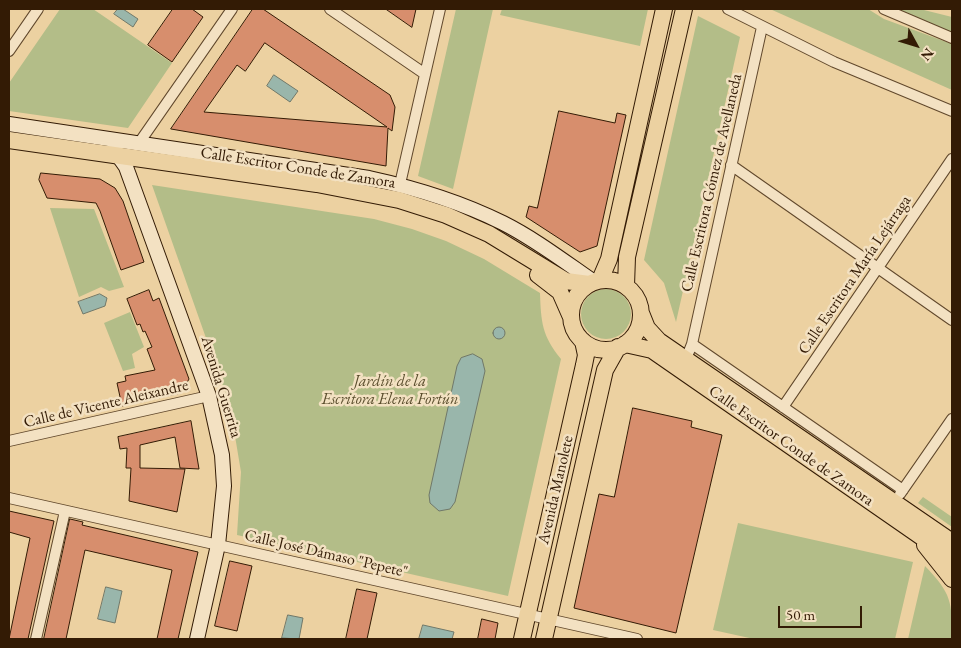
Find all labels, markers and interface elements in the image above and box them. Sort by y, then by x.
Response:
north arrow [891,20,941,70]
text: N [917,44,938,64]
street label: Calle Escritora Gómez de Avellaneda [678,72,746,294]
street label: Calle Escritor Conde de Zamora [199,143,397,193]
street label: Calle Escritora María Lejárraga [795,192,915,358]
street label: Avenida Guerrita [196,334,246,440]
park label: Jardín de la Escritora Elena Fortún [322,372,458,410]
street label: Calle de Vicente Aleixandre [22,376,190,432]
street label: Calle Escritor Conde de Zamora [705,382,877,510]
street label: Avenida Manolete [534,434,578,546]
street label: Calle José Dámaso "Pepete" [242,526,410,582]
scale bar [781,596,865,628]
text: 50 m [786,605,815,624]

